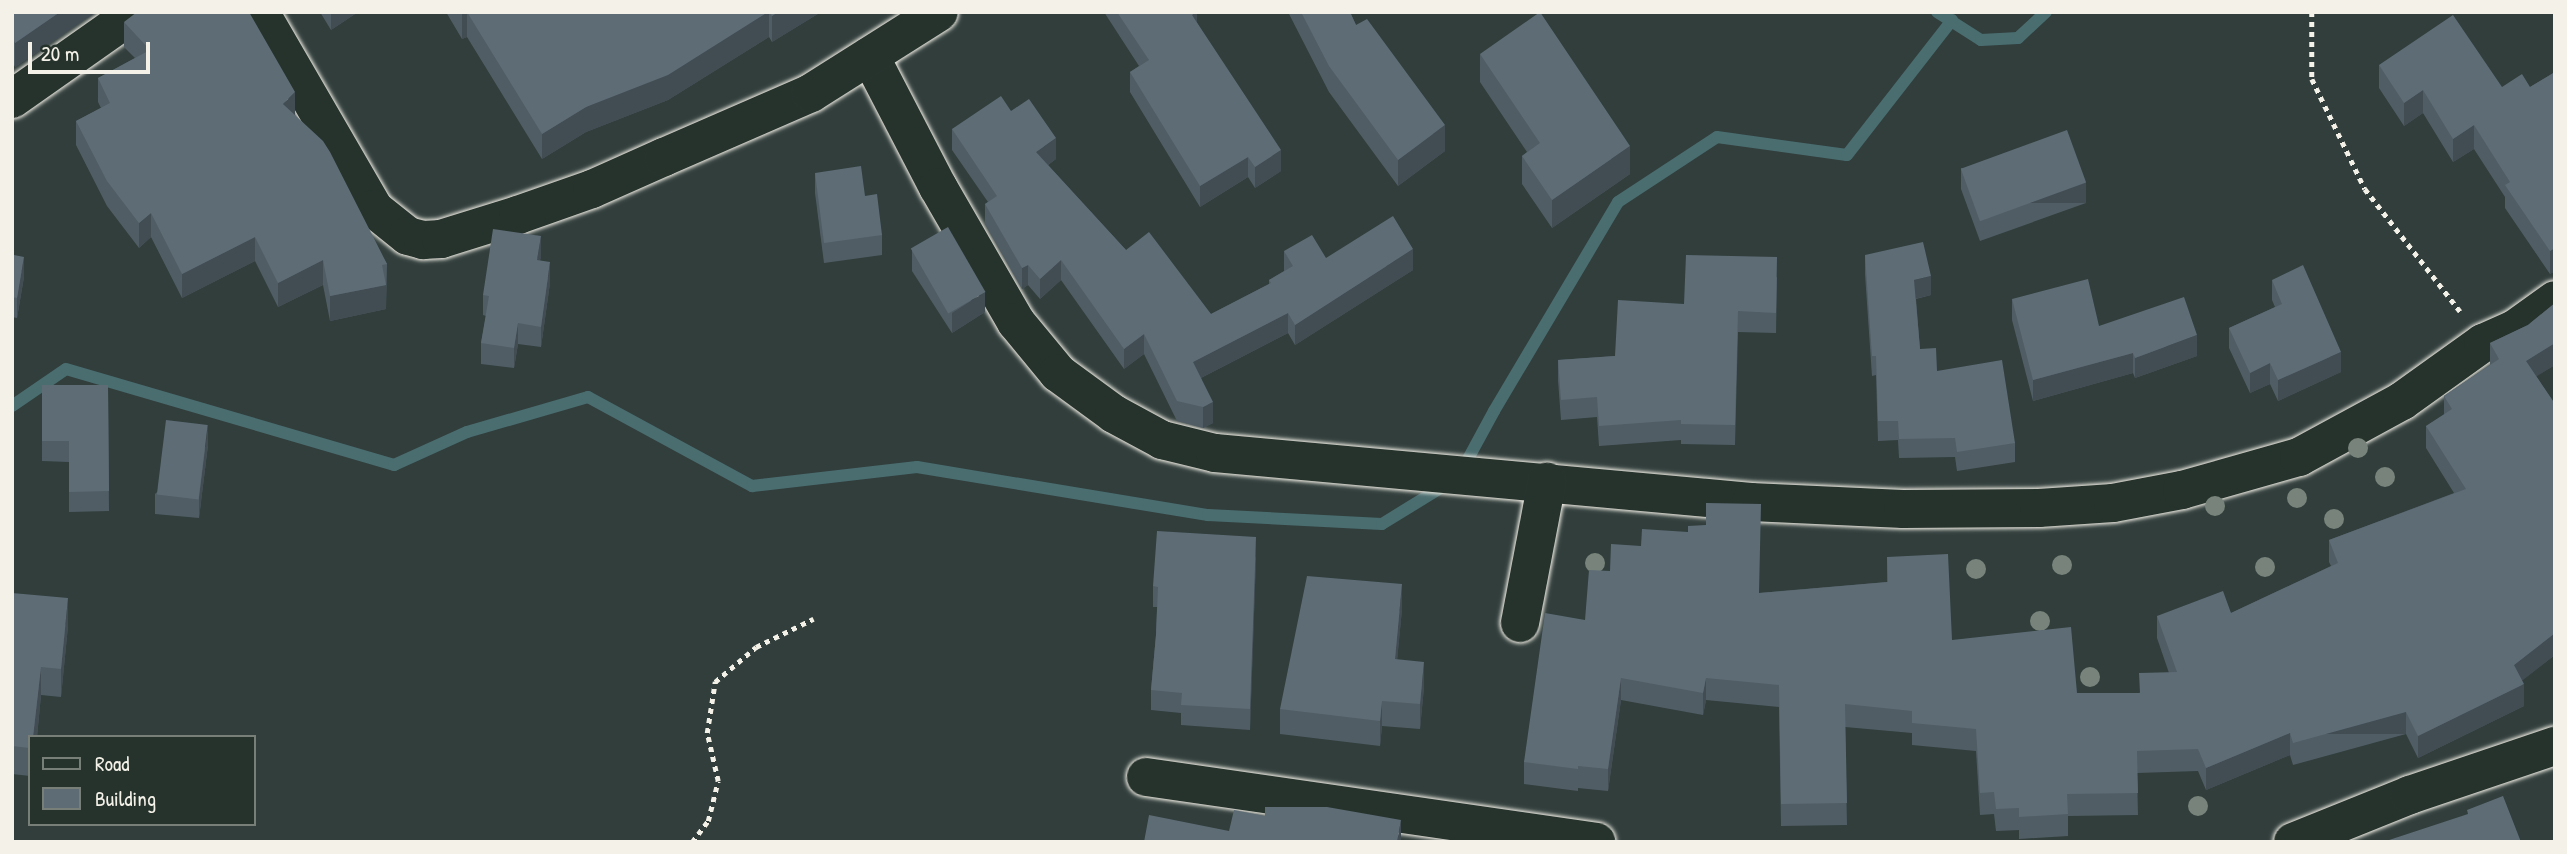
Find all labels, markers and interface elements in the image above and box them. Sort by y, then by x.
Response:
scale bar [32,28,154,72]
text: 20 m [41,39,79,68]
legend [28,735,256,826]
text: Road [95,749,129,778]
text: Building [95,784,156,813]

